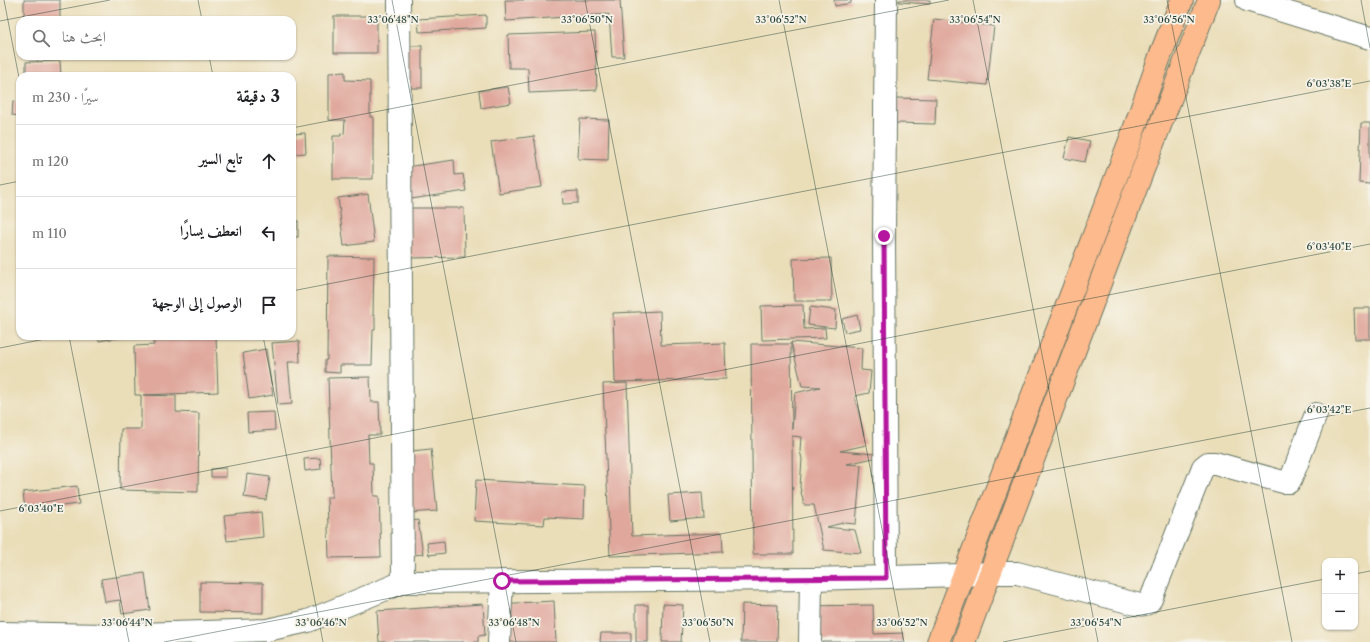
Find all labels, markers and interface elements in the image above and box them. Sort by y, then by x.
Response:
text: 33°06'48"N [367,13,419,26]
text: 33°06'50"N [561,13,613,26]
text: 33°06'52"N [755,13,807,26]
text: 33°06'54"N [949,13,1001,26]
text: 33°06'56"N [1143,13,1195,26]
search box [16,16,296,60]
icon: search [30,27,52,49]
text: ابحث هنا [62,27,106,46]
text: 6°03'38"E [1306,77,1352,90]
text: 3 دقيقة [236,86,280,106]
text: سيرًا · 230 m [32,89,98,105]
text: تابع السير [199,149,242,168]
icon: ahead [258,150,280,172]
text: 120 m [32,153,69,169]
text: انعطف يسارًا [180,221,242,240]
icon: left [258,222,280,244]
text: 110 m [32,225,67,241]
route end [875,227,893,245]
text: 6°03'40"E [1306,240,1352,253]
text: الوصول إلى الوجهة [152,293,242,312]
icon: arrive [258,294,280,316]
text: 6°03'42"E [1307,403,1351,416]
text: 6°03'40"E [18,502,64,515]
map controls [1322,558,1358,630]
button: + [1322,558,1358,594]
route start [493,572,511,590]
button: − [1322,594,1358,630]
text: 33°06'44"N [101,616,153,629]
text: 33°06'46"N [295,616,347,629]
text: 33°06'48"N [488,616,540,629]
text: 33°06'50"N [682,616,734,629]
text: 33°06'52"N [876,616,928,629]
text: 33°06'54"N [1070,616,1122,629]

